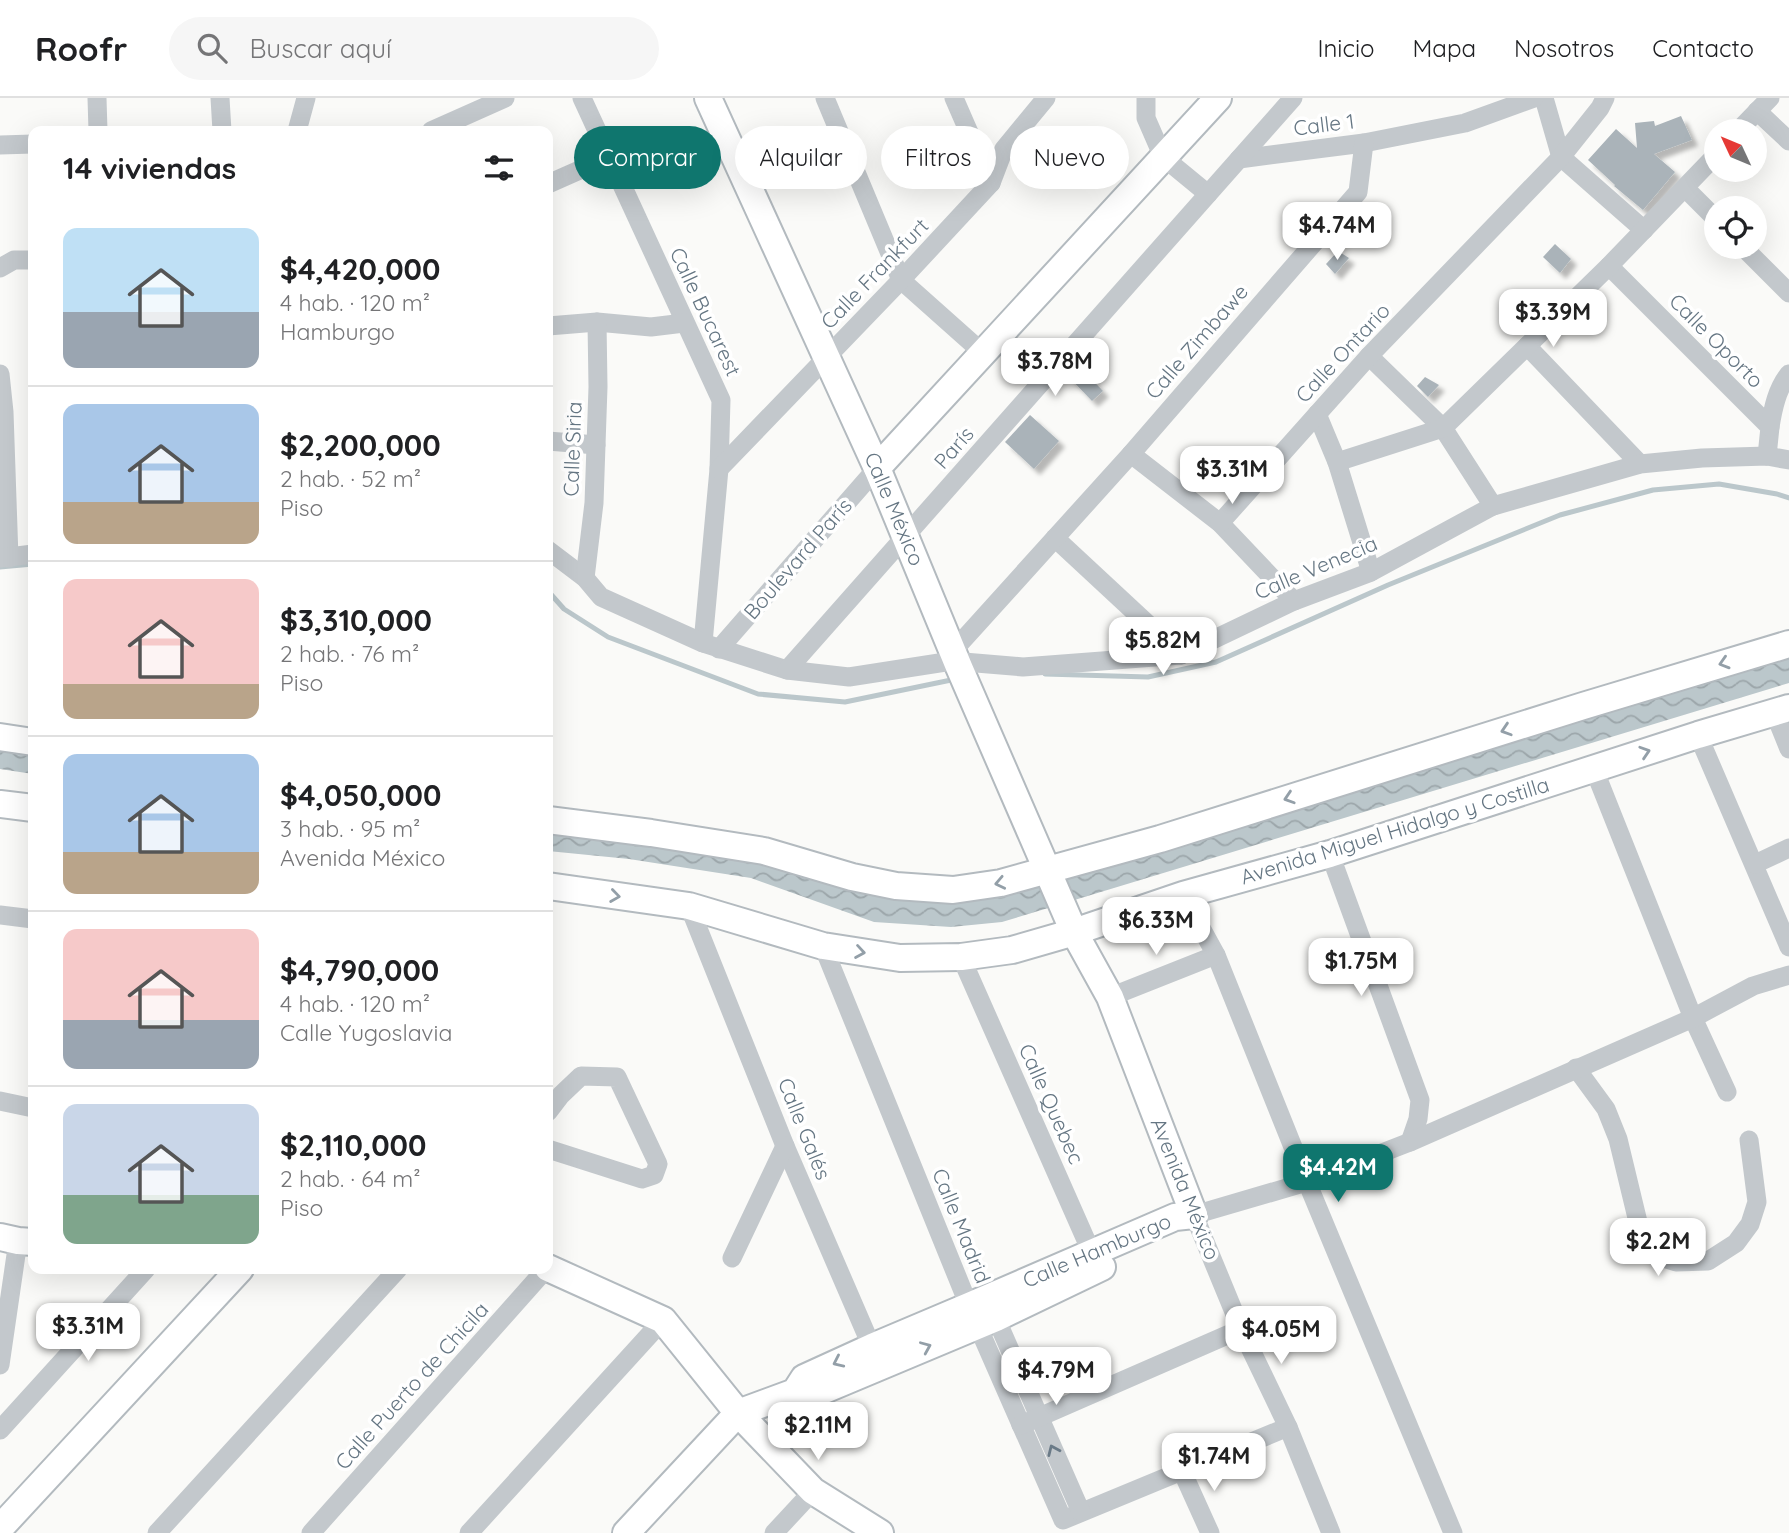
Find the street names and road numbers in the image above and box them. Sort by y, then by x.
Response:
street label: Calle 1 [1292,107,1356,141]
street label: Calle Frankfurt [815,213,934,334]
street label: Calle Bucarest [665,243,747,380]
street label: Calle Zimbawe [1139,279,1253,404]
street label: Calle Oporto [1664,288,1769,393]
street label: Calle Ontario [1290,297,1395,408]
street label: Calle Siria [557,401,587,497]
street label: París [928,421,979,474]
street label: Calle México [859,448,930,569]
street label: Boulevard París [738,492,857,624]
street label: Calle Venecia [1250,530,1381,605]
street label: Avenida Miguel Hidalgo y Costilla [1237,771,1552,889]
street label: Calle Quebec [1014,1039,1090,1168]
street label: Calle Galés [773,1074,837,1183]
street label: Avenida México [1146,1114,1226,1263]
street label: Calle Madrid [927,1164,997,1287]
street label: Calle Hamburgo [1019,1207,1175,1293]
street label: Calle Puerto de Chicila [329,1296,493,1475]

